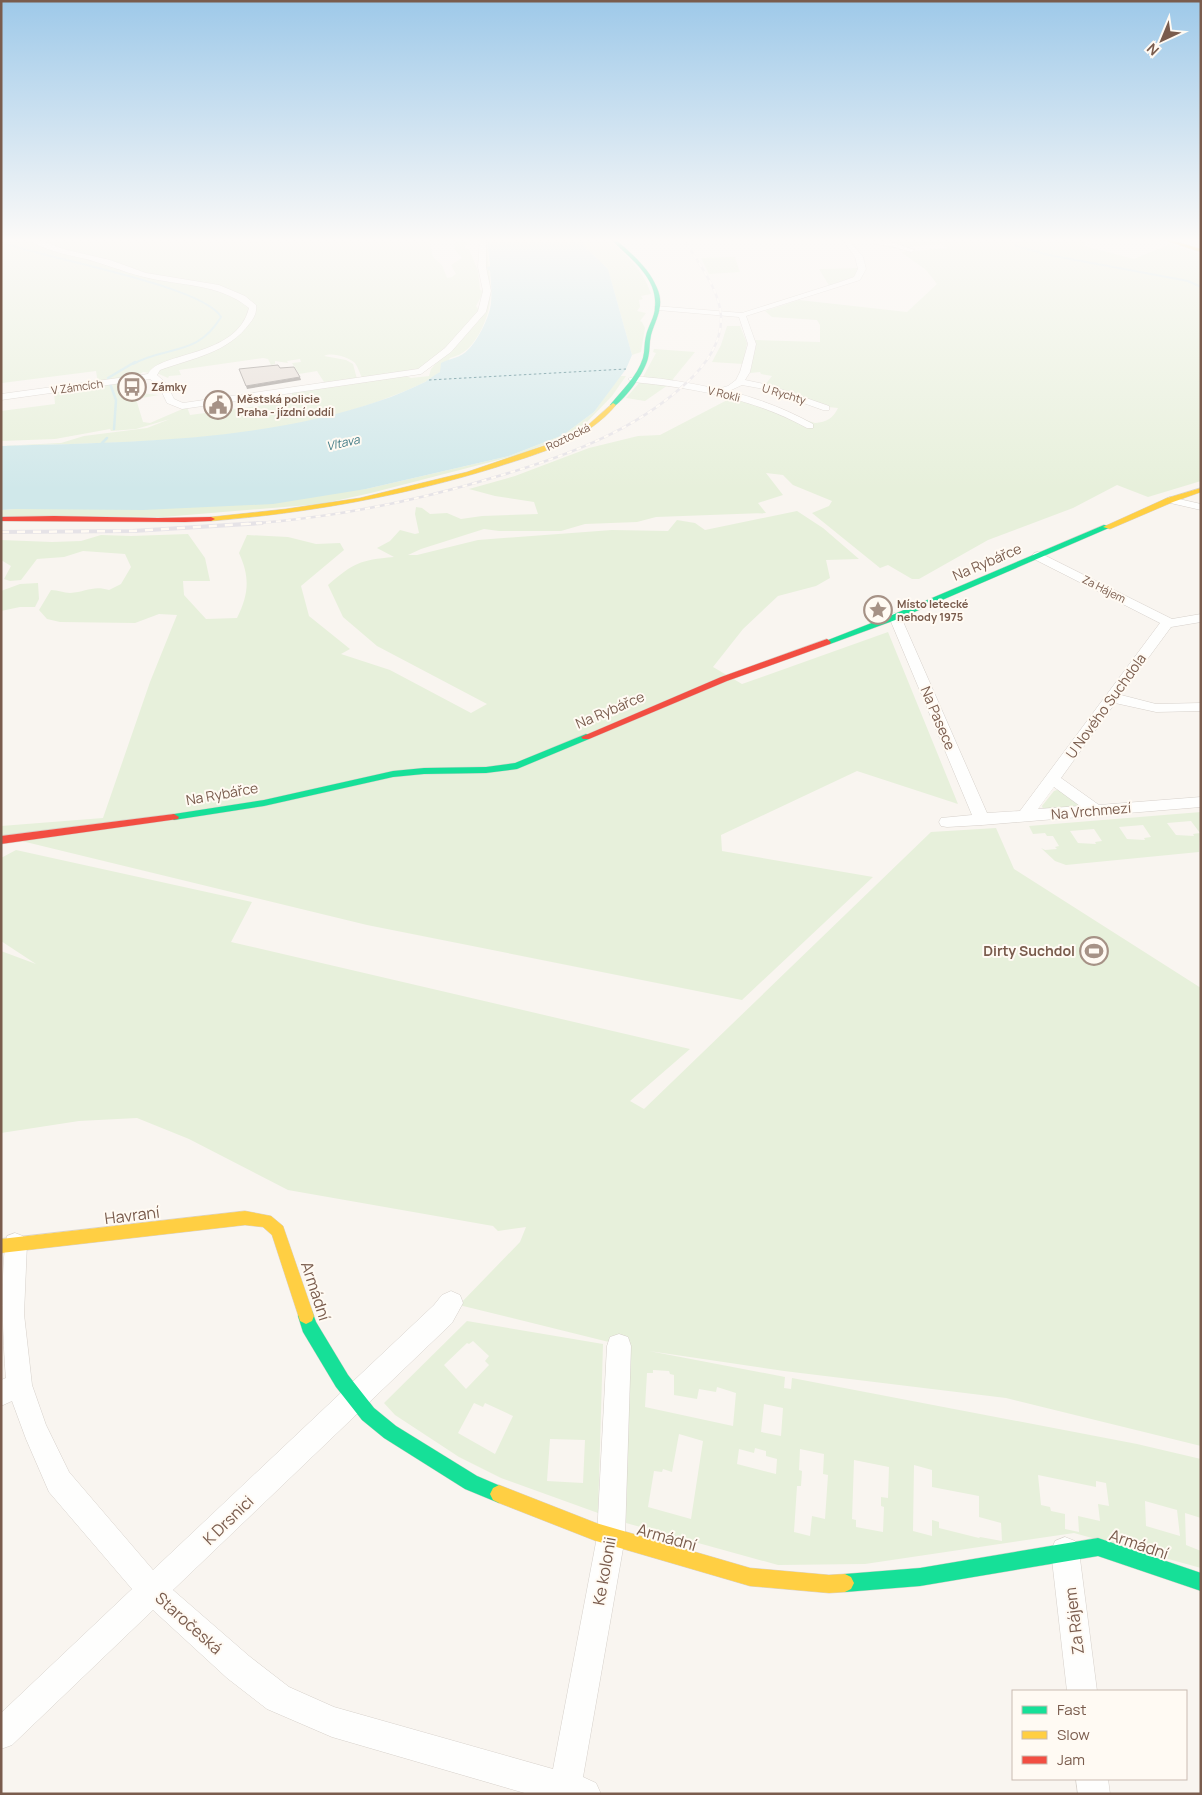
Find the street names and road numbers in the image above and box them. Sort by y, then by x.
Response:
street label: V Zámcích [50,375,104,398]
street label: U Rychty [760,380,808,407]
street label: V Rokli [706,382,742,405]
street label: Roztocká [543,419,592,454]
street label: Na Rybářce [949,539,1024,585]
street label: Za Hájem [1080,571,1129,606]
street label: U Nového Suchdola [1061,649,1150,762]
street label: Na Pasece [917,683,960,753]
street label: Na Rybářce [572,687,647,733]
street label: Na Rybářce [184,778,260,809]
street label: Na Vrchmezí [1050,798,1132,823]
street label: Havraní [103,1201,161,1229]
street label: Armádní [296,1259,336,1324]
street label: K Drsnici [198,1490,258,1550]
street label: Armádní [635,1518,700,1556]
street label: Armádní [1107,1524,1172,1564]
street label: Ke kolonii [587,1535,621,1607]
street label: Za Rájem [1059,1586,1089,1656]
street label: Staročeská [151,1587,227,1659]

